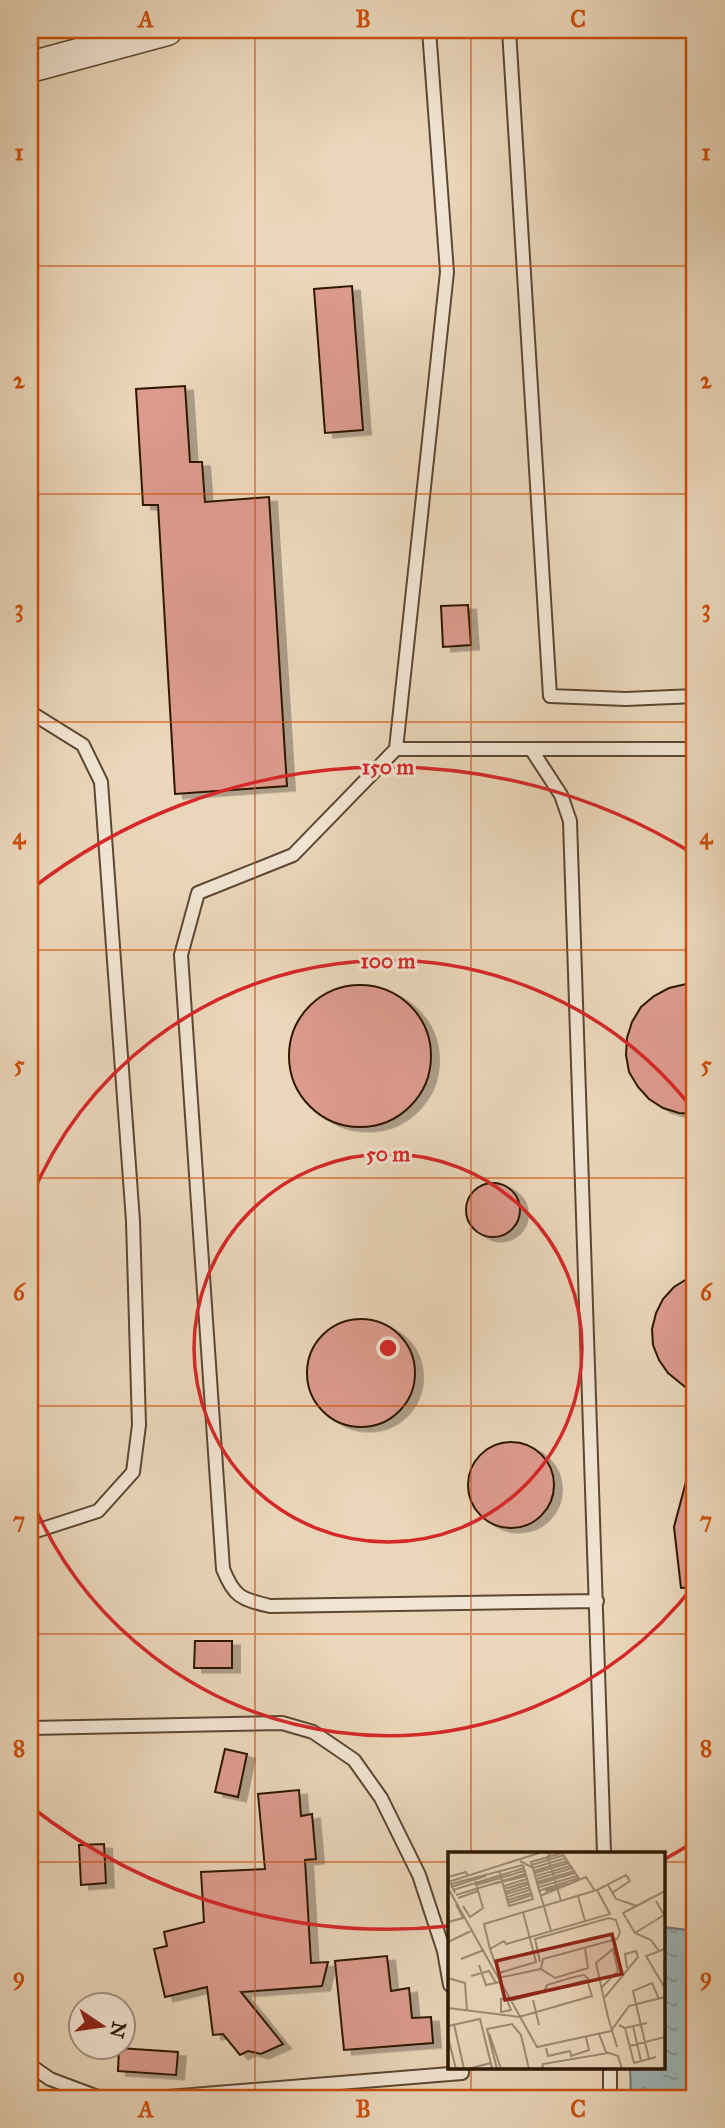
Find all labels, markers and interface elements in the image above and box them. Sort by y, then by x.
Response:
text: A [136,5,154,33]
text: B [355,5,371,33]
text: C [570,5,586,33]
text: 1 [14,138,24,166]
text: 1 [701,138,711,166]
text: 2 [13,366,25,394]
text: 2 [700,366,712,394]
text: 3 [14,594,24,623]
text: 3 [701,594,711,623]
text: 150 m [362,754,414,780]
text: 4 [13,822,27,850]
text: 4 [700,822,714,850]
text: 100 m [361,948,416,974]
text: 5 [14,1050,25,1078]
text: 5 [701,1050,712,1078]
text: 50 m [366,1141,410,1167]
text: 6 [13,1278,26,1306]
text: 6 [700,1278,713,1306]
centre of rings [376,1336,400,1360]
text: 7 [13,1506,25,1534]
text: 7 [700,1506,712,1534]
text: 8 [13,1734,25,1762]
text: 8 [700,1734,712,1762]
inset map [448,1852,666,2068]
text: 9 [13,1962,25,1991]
text: 9 [700,1962,712,1991]
north arrow [66,1992,136,2062]
text: N [105,2019,131,2040]
text: A [136,2095,154,2123]
text: B [355,2095,371,2123]
text: C [570,2095,586,2123]

